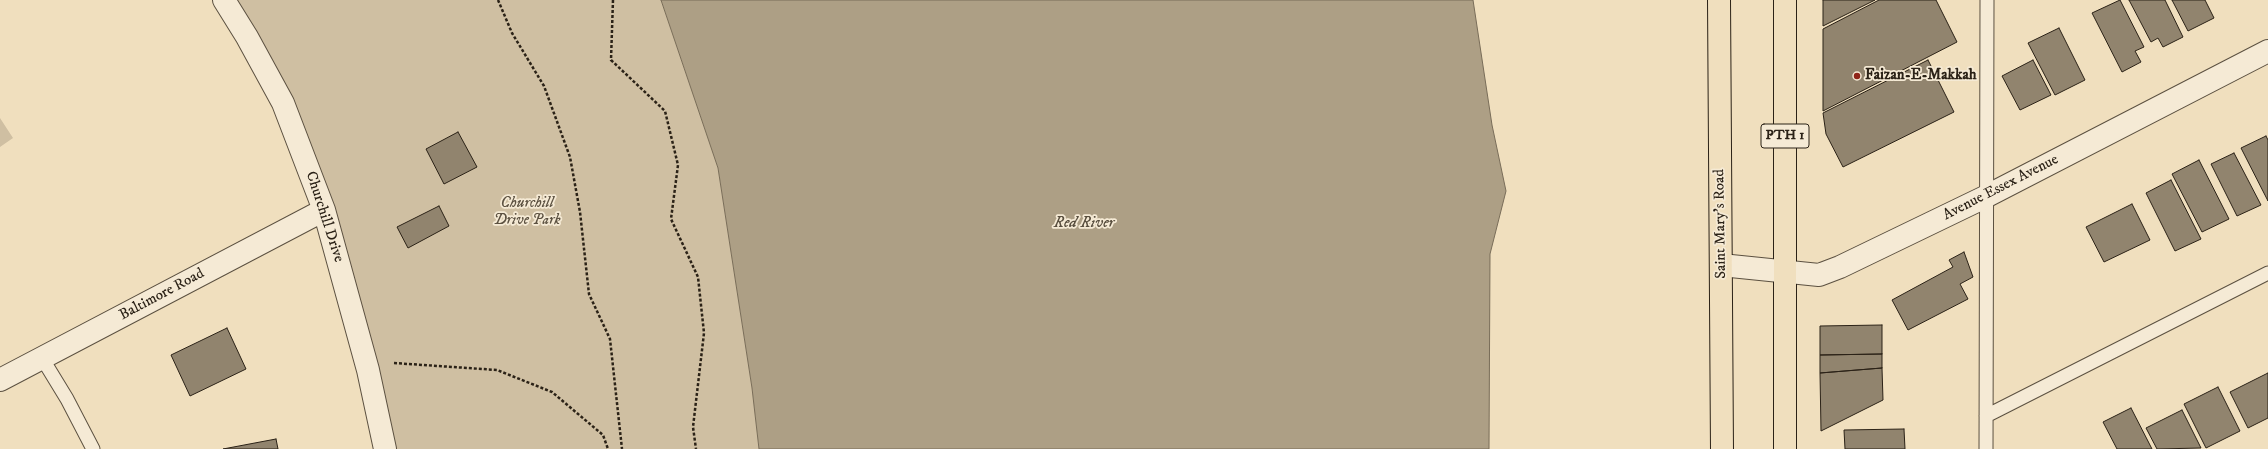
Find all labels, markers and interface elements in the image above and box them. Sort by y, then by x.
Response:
place label: Faizan-E-Makkah [1865,67,1977,85]
marker: Faizan-E-Makkah [1852,71,1862,81]
road number: PTH 1 [1761,124,1809,148]
street label: Avenue Essex Avenue [1940,151,2062,225]
street label: Churchill Drive [301,169,347,265]
street label: Saint Mary's Road [1711,169,1731,279]
park label: Churchill Drive Park [493,195,561,230]
water label: Red River [1054,214,1114,234]
street label: Baltimore Road [116,265,208,325]

